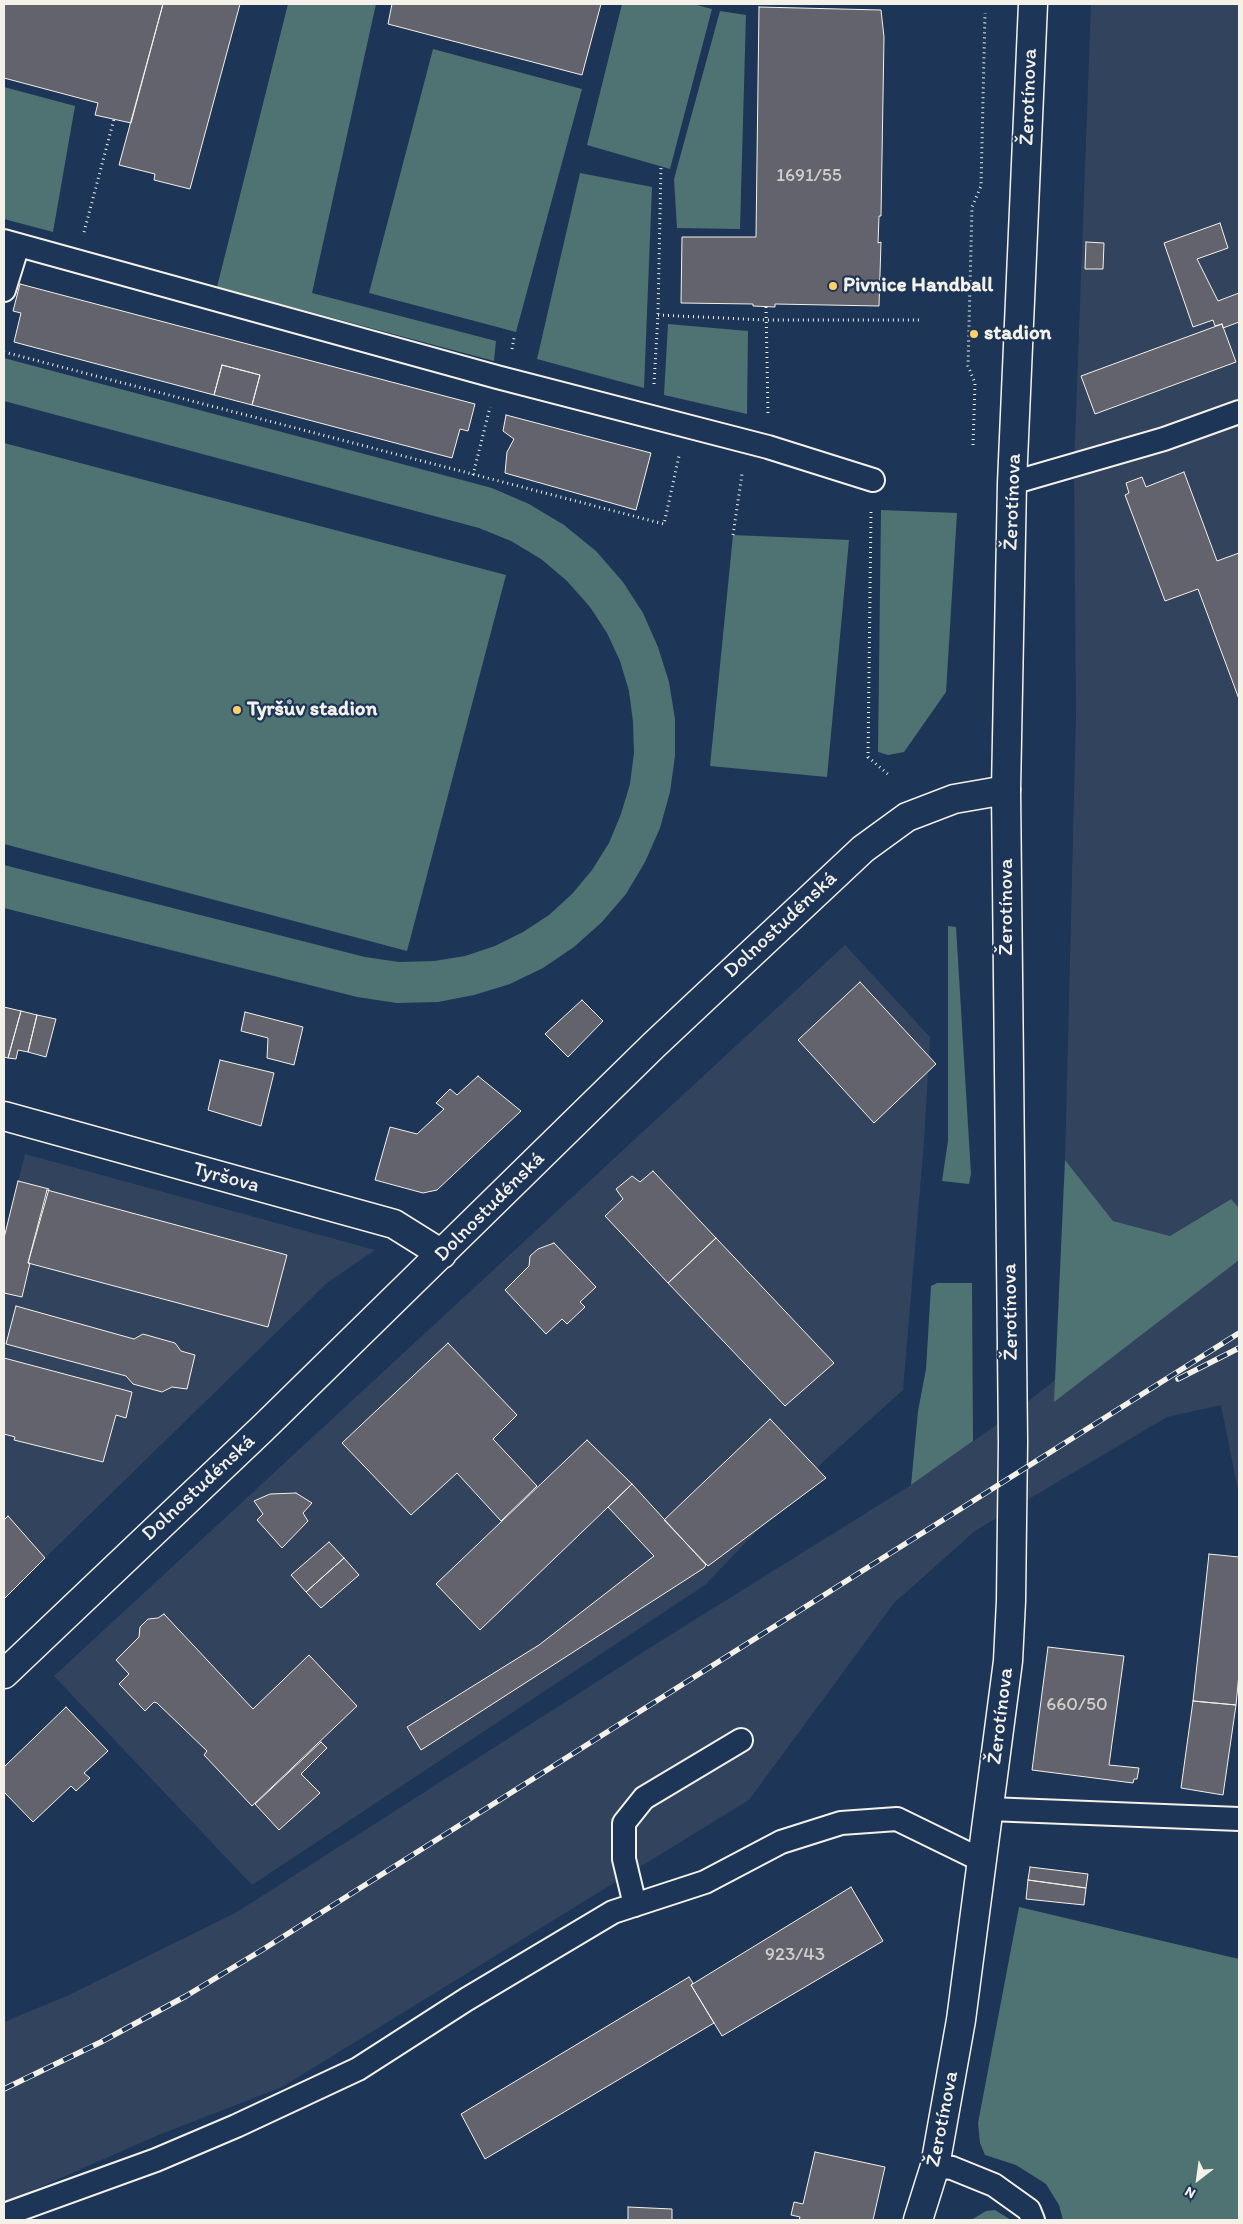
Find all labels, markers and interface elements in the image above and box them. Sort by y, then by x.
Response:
street label: Žerotínova [1015,48,1043,146]
house number: 1691/55 [776,165,842,187]
place label: Pivnice Handball [843,273,993,299]
marker: Pivnice Handball [827,280,839,292]
place label: stadion [984,321,1051,347]
marker: stadion [968,328,980,340]
street label: Žerotínova [999,453,1027,551]
place label: Tyršův stadion [247,697,377,723]
marker: Tyršův stadion [231,704,243,716]
street label: Žerotínova [994,858,1020,956]
street label: Dolnostudénská [719,866,843,984]
street label: Dolnostudénská [430,1147,550,1267]
street label: Tyršova [190,1157,262,1199]
street label: Žerotínova [998,1263,1024,1361]
street label: Dolnostudénská [137,1429,261,1547]
street label: Žerotínova [983,1666,1019,1766]
house number: 660/50 [1046,1694,1108,1716]
house number: 923/43 [765,1944,825,1966]
street label: Žerotínova [921,2069,965,2169]
north arrow [1173,2154,1223,2204]
text: N [1182,2183,1199,2202]

